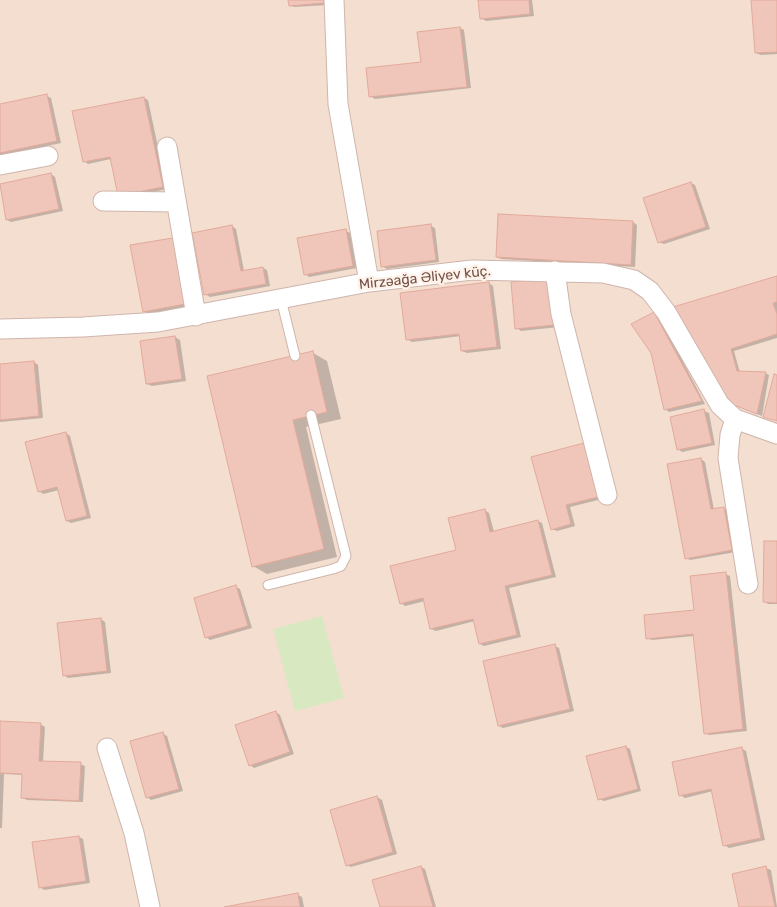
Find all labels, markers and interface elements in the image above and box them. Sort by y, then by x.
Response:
street label: Mirzəağa Əliyev küç. [358,263,492,293]

